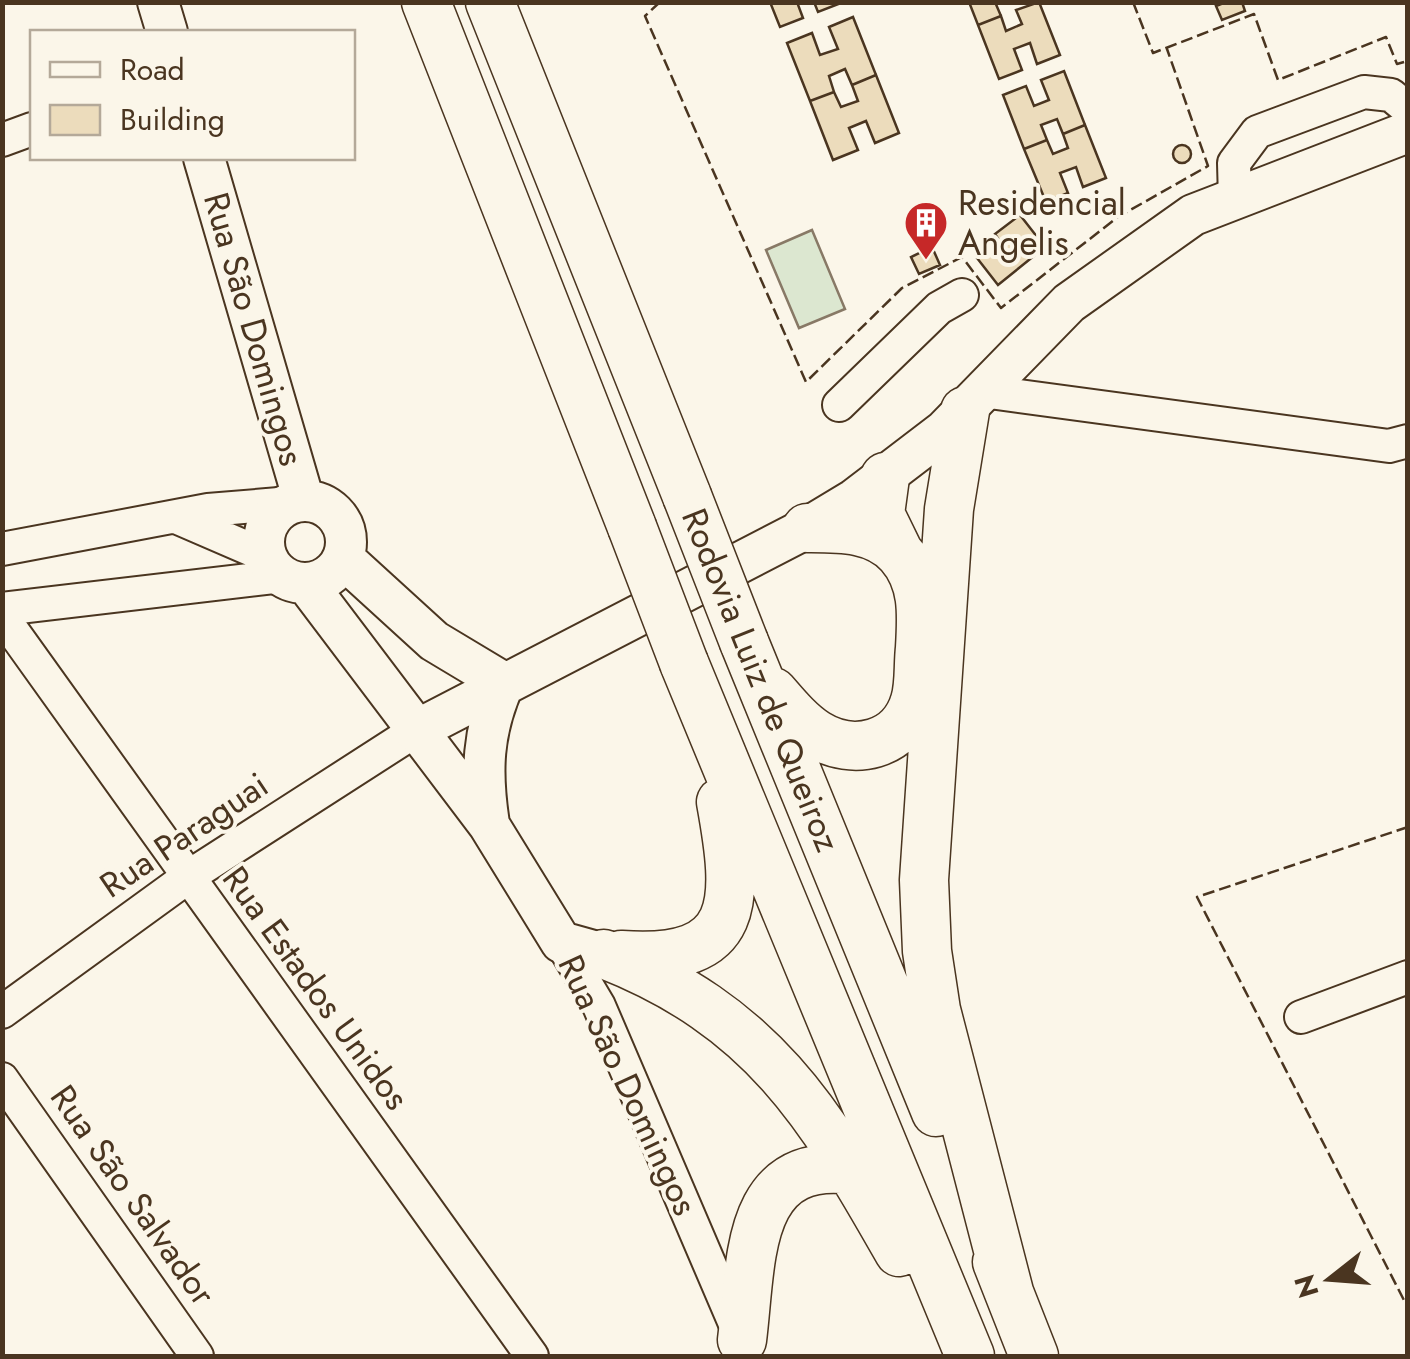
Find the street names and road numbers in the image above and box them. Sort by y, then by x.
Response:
street label: Rua São Domingos [191,187,317,471]
street label: Rodovia Luiz de Queiroz [669,501,853,859]
street label: Rua Paraguai [90,760,278,910]
street label: Rua Estados Unidos [211,856,421,1120]
street label: Rua São Domingos [546,947,710,1223]
street label: Rua São Salvador [38,1075,228,1315]

